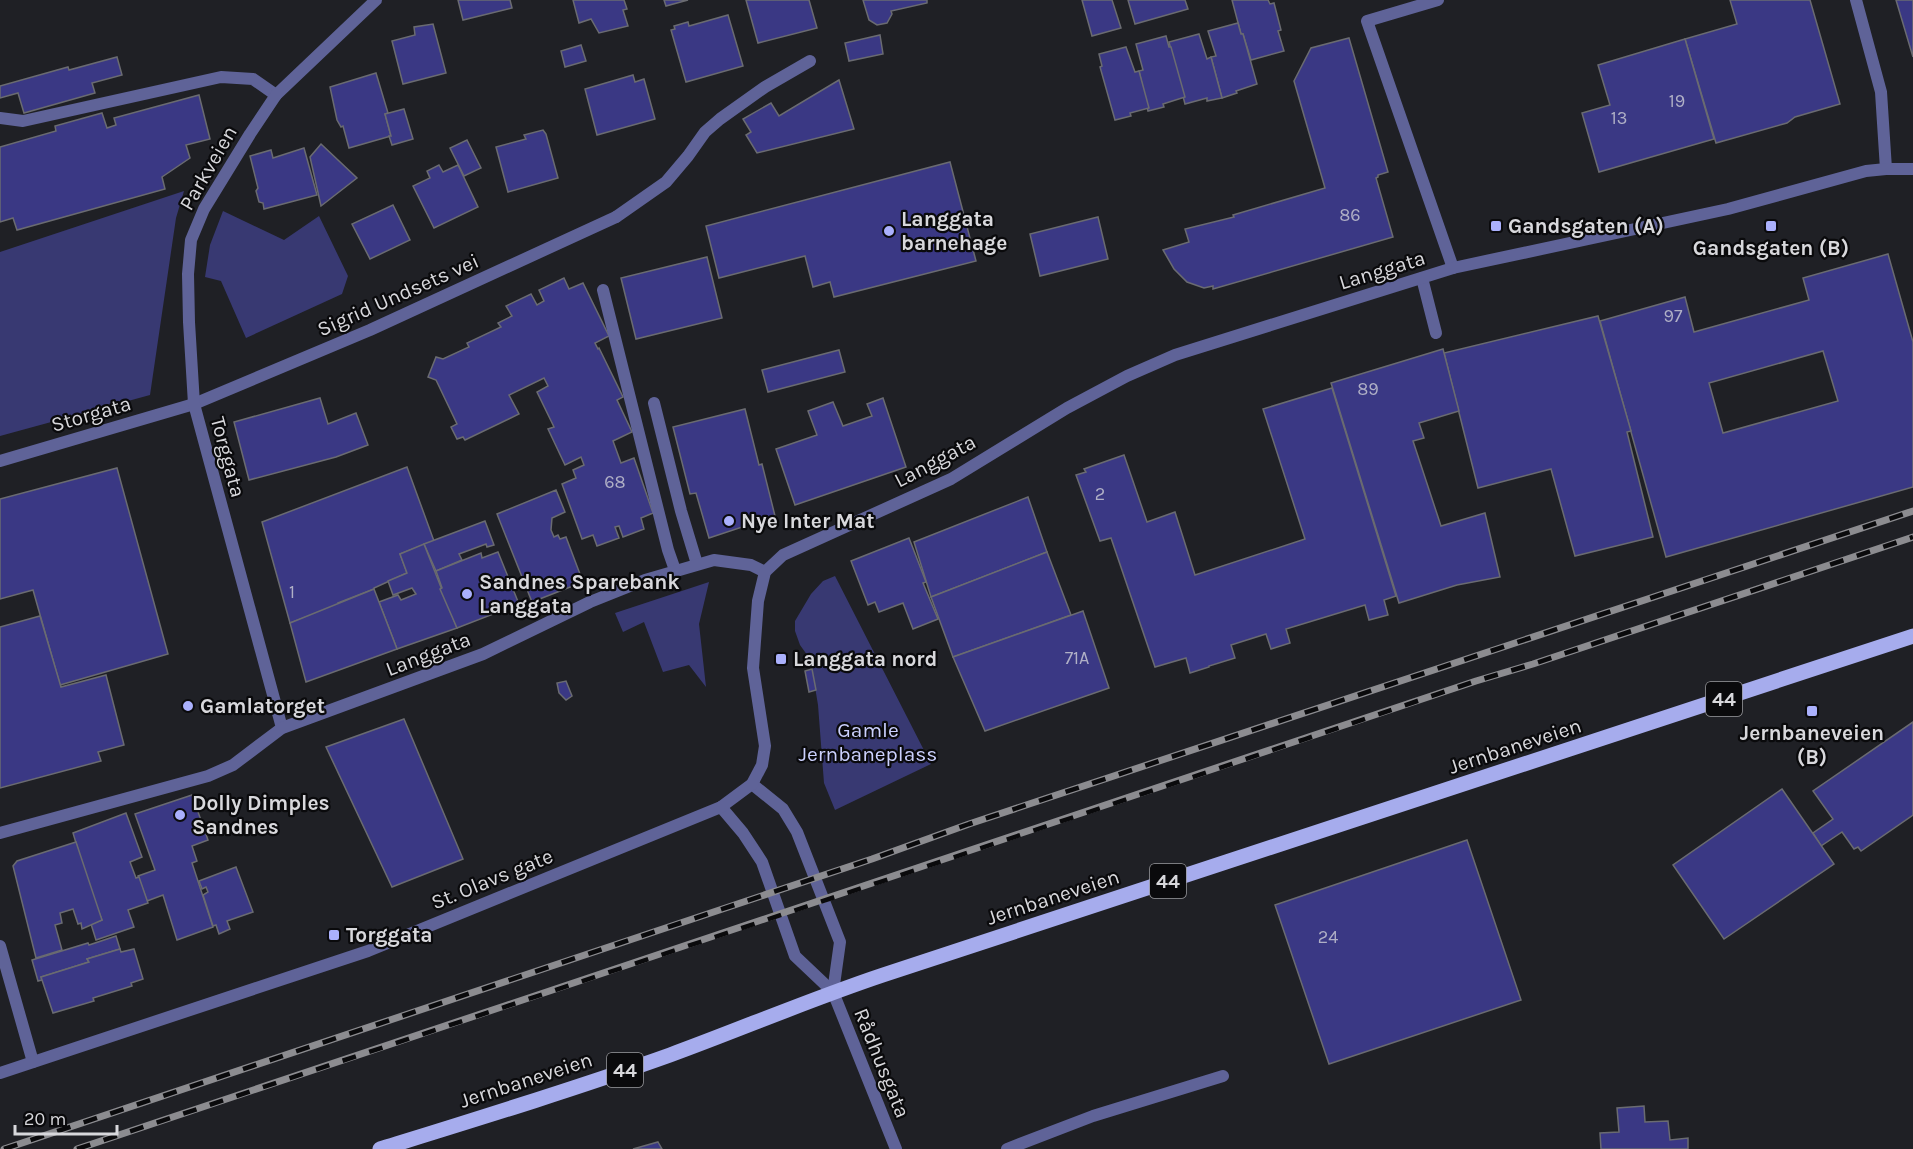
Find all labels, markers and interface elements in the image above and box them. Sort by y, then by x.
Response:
house number: 19 [1669,90,1685,112]
house number: 13 [1611,107,1627,129]
street label: Parkveien [174,121,242,215]
house number: 86 [1339,204,1361,226]
place label: Langgata barnehage [901,207,1007,255]
place label: Gandsgaten (A) [1508,214,1664,238]
marker: Gandsgaten (A) [1489,219,1503,233]
marker: Gandsgaten (B) [1764,219,1778,233]
marker: Langgata barnehage [882,224,896,238]
place label: Gandsgaten (B) [1693,236,1849,260]
street label: Langgata [1336,246,1428,294]
street label: Sigrid Undsets vei [314,249,482,341]
house number: 97 [1664,305,1683,327]
house number: 89 [1357,378,1379,400]
street label: Storgata [48,391,134,437]
street label: Torggata [206,414,250,500]
street label: Langgata [890,430,980,492]
house number: 68 [604,471,626,493]
house number: 2 [1095,483,1105,505]
place label: Nye Inter Mat [741,509,874,533]
marker: Nye Inter Mat [722,514,736,528]
place label: Sandnes Sparebank Langgata [479,570,680,618]
house number: 1 [289,581,295,603]
marker: Sandnes Sparebank Langgata [460,587,474,601]
street label: Langgata [382,627,474,681]
place label: Langgata nord [793,647,937,671]
house number: 71A [1065,647,1089,669]
marker: Langgata nord [774,652,788,666]
road number: 44 [1706,682,1742,716]
place label: Gamlatorget [200,694,325,718]
marker: Gamlatorget [181,699,195,713]
marker: Jernbaneveien (B) [1805,704,1819,718]
street label: Jernbaneveien [1446,713,1584,779]
park label: Gamle Jernbaneplass [799,718,937,766]
place label: Jernbaneveien (B) [1740,721,1884,769]
place label: Dolly Dimples Sandnes [192,791,330,839]
marker: Dolly Dimples Sandnes [173,808,187,822]
street label: St. Olavs gate [428,844,556,914]
street label: Jernbaneveien [984,864,1122,930]
road number: 44 [1150,864,1186,898]
place label: Torggata [346,923,433,947]
house number: 24 [1318,926,1338,948]
marker: Torggata [327,928,341,942]
street label: Rådhusgata [849,1005,915,1121]
street label: Jernbaneveien [457,1047,595,1113]
road number: 44 [607,1053,643,1087]
scale bar [15,1098,117,1136]
text: 20 m [24,1108,66,1130]

